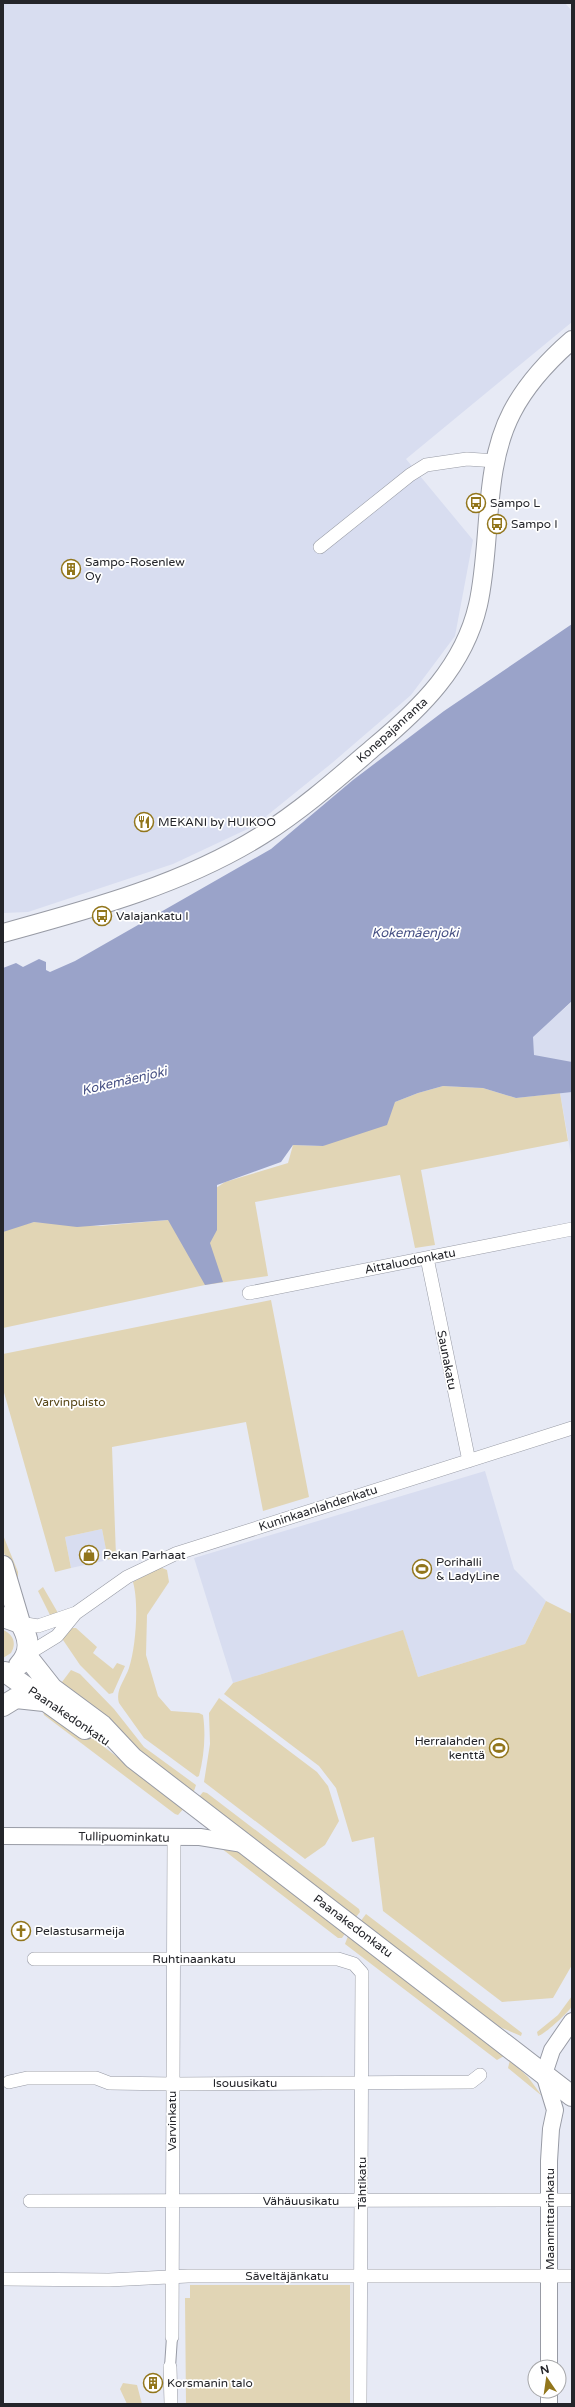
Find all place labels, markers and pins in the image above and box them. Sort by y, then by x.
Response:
bus stop icon: Sampo L [465,492,487,514]
place label: Sampo L [490,496,540,510]
bus stop icon: Sampo I [486,513,508,535]
place label: Sampo I [511,517,558,531]
place label: Sampo-Rosenlew Oy [85,555,185,583]
building icon: Sampo-Rosenlew Oy [60,558,82,580]
restaurant icon: MEKANI by HUIKOO [133,811,155,833]
place label: MEKANI by HUIKOO [158,815,276,829]
bus stop icon: Valajankatu I [91,905,113,927]
place label: Valajankatu I [116,909,189,923]
shop icon: Pekan Parhaat [78,1544,100,1566]
place label: Pekan Parhaat [103,1548,186,1562]
place label: Porihalli & LadyLine [436,1555,500,1583]
sports icon: Porihalli & LadyLine [411,1558,433,1580]
place label: Herralahden kenttä [415,1734,485,1762]
sports icon: Herralahden kenttä [488,1737,510,1759]
church icon: Pelastusarmeija [10,1920,32,1942]
place label: Pelastusarmeija [35,1924,125,1938]
building icon: Korsmanin talo [142,2372,164,2394]
place label: Korsmanin talo [167,2376,253,2390]

